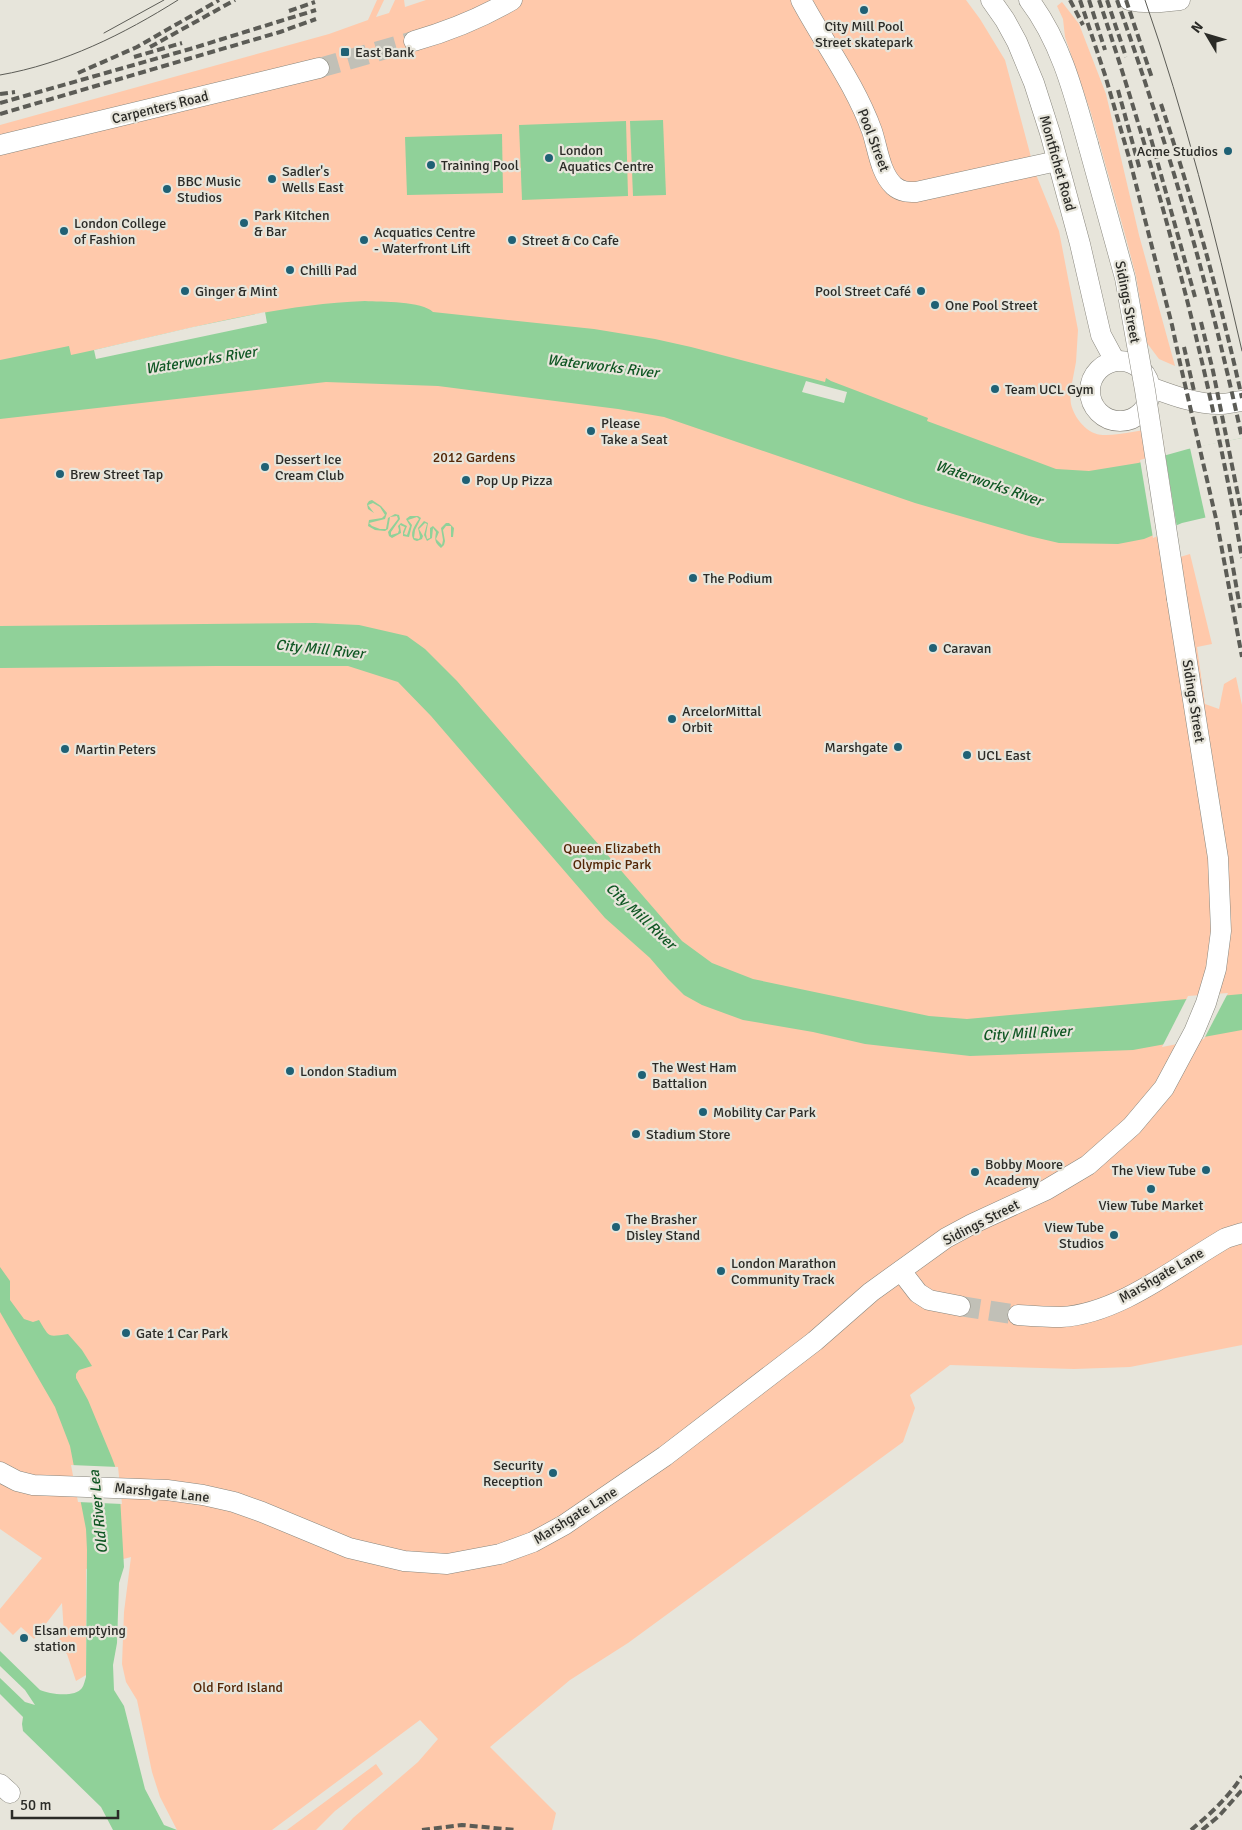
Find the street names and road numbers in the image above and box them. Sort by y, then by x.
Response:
street label: Carpenters Road [110,87,210,128]
street label: Pool Street [854,106,893,174]
street label: Montfichet Road [1036,113,1079,213]
street label: Sidings Street [1111,260,1144,345]
street label: Sidings Street [1179,659,1208,744]
street label: Sidings Street [940,1196,1022,1249]
street label: Marshgate Lane [1116,1244,1207,1307]
street label: Marshgate Lane [114,1479,210,1506]
street label: Marshgate Lane [530,1483,620,1548]

